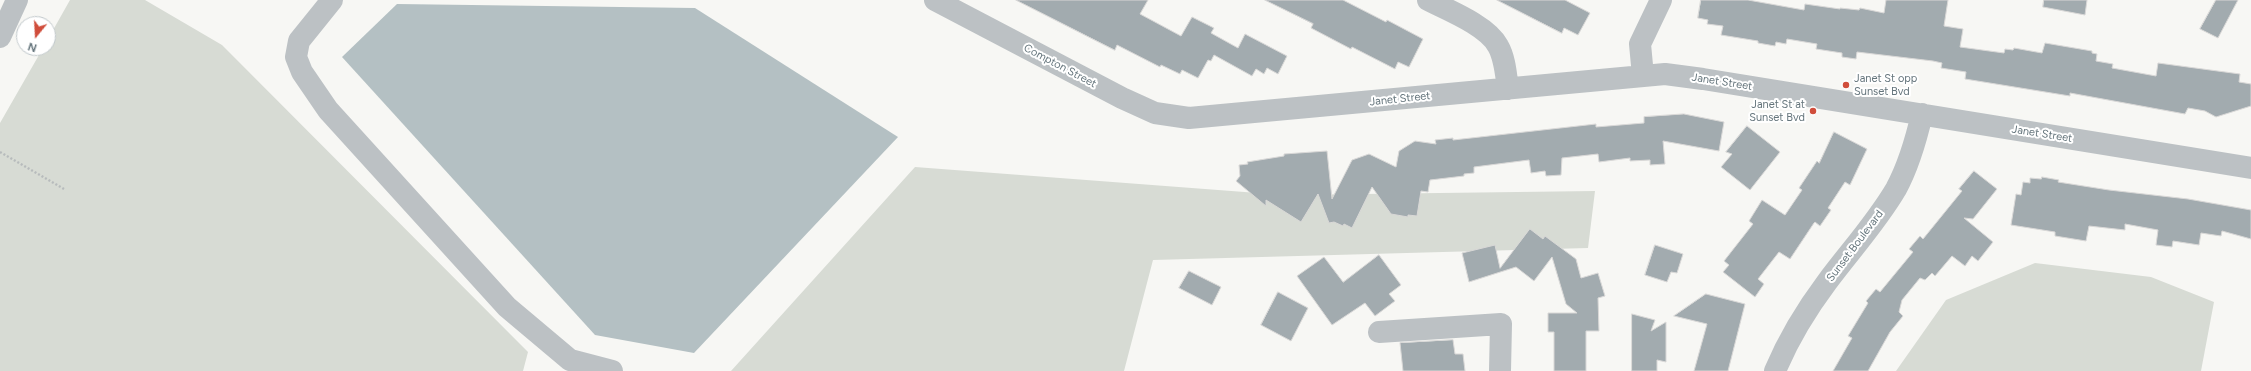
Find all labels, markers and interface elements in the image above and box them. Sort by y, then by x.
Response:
north arrow [16,16,56,56]
text: N [26,39,39,54]
street label: Compton Street [1021,41,1099,91]
street label: Janet Street [1691,71,1753,93]
place label: Janet St opp Sunset Bvd [1854,72,1917,98]
marker: Janet St opp Sunset Bvd [1841,80,1851,90]
street label: Janet Street [1369,89,1431,109]
place label: Janet St at Sunset Bvd [1749,98,1805,124]
marker: Janet St at Sunset Bvd [1808,106,1818,116]
street label: Janet Street [2011,123,2073,145]
street label: Sunset Boulevard [1824,208,1886,284]

